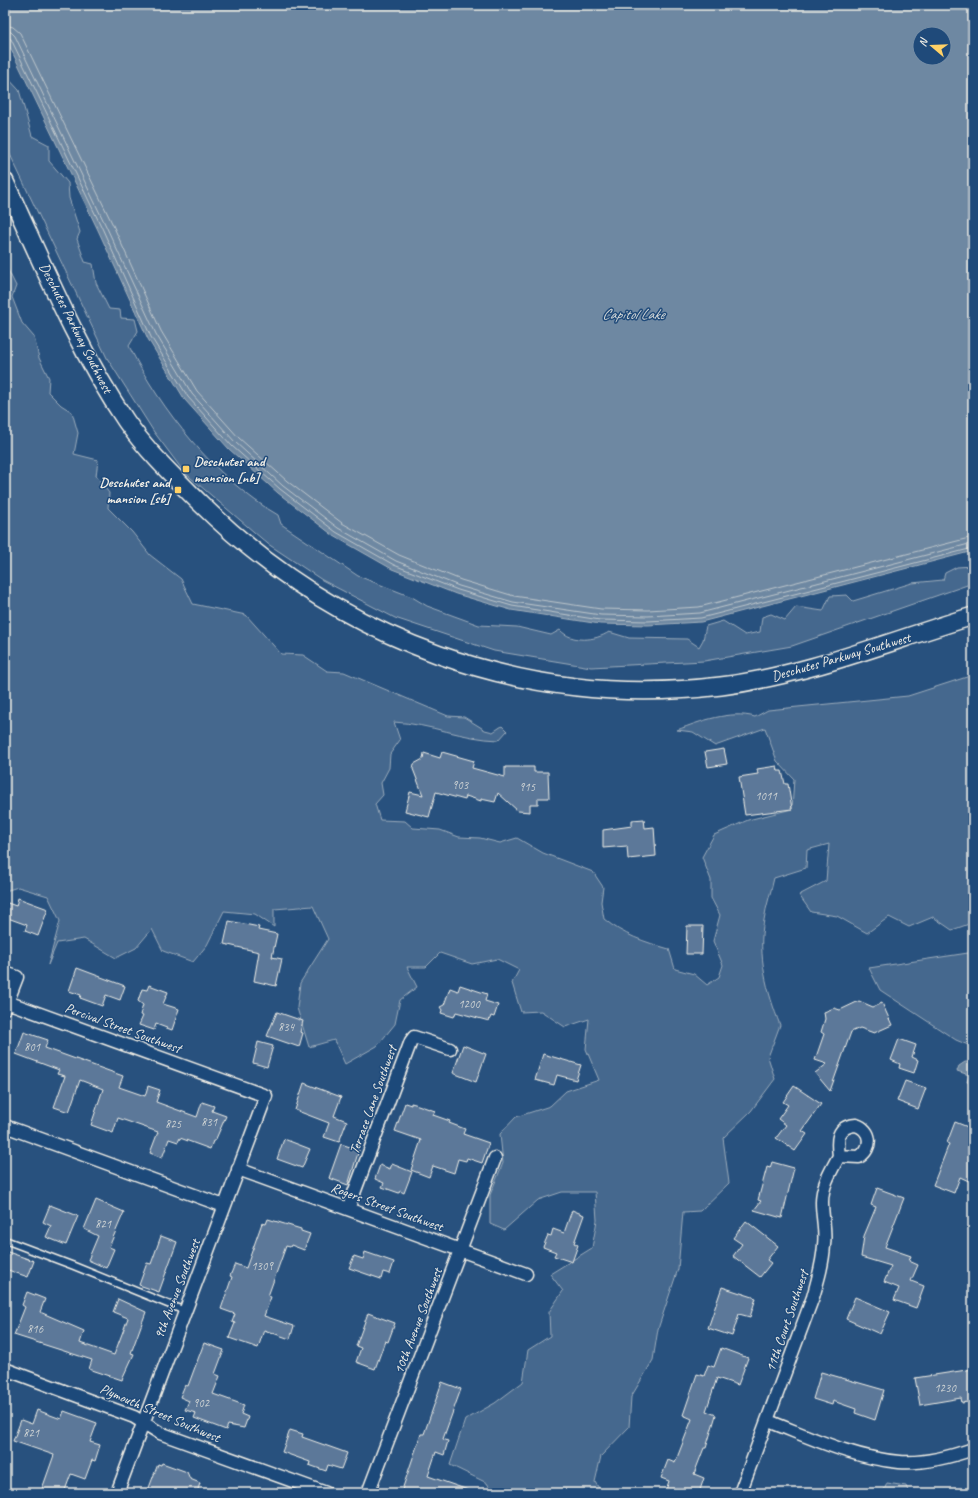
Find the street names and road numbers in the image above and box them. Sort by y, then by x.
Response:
street label: Deschutes Parkway Southwest [36,260,117,397]
street label: Deschutes Parkway Southwest [770,629,914,685]
street label: Percival Street Southwest [63,999,186,1058]
street label: Terrace Lane Southwest [346,1041,401,1156]
street label: Rogers Street Southwest [329,1179,447,1236]
street label: 9th Avenue Southwest [150,1236,204,1341]
street label: 10th Avenue Southwest [390,1265,446,1376]
street label: 11th Court Southwest [762,1266,813,1374]
street label: Plymouth Street Southwest [97,1380,224,1447]

